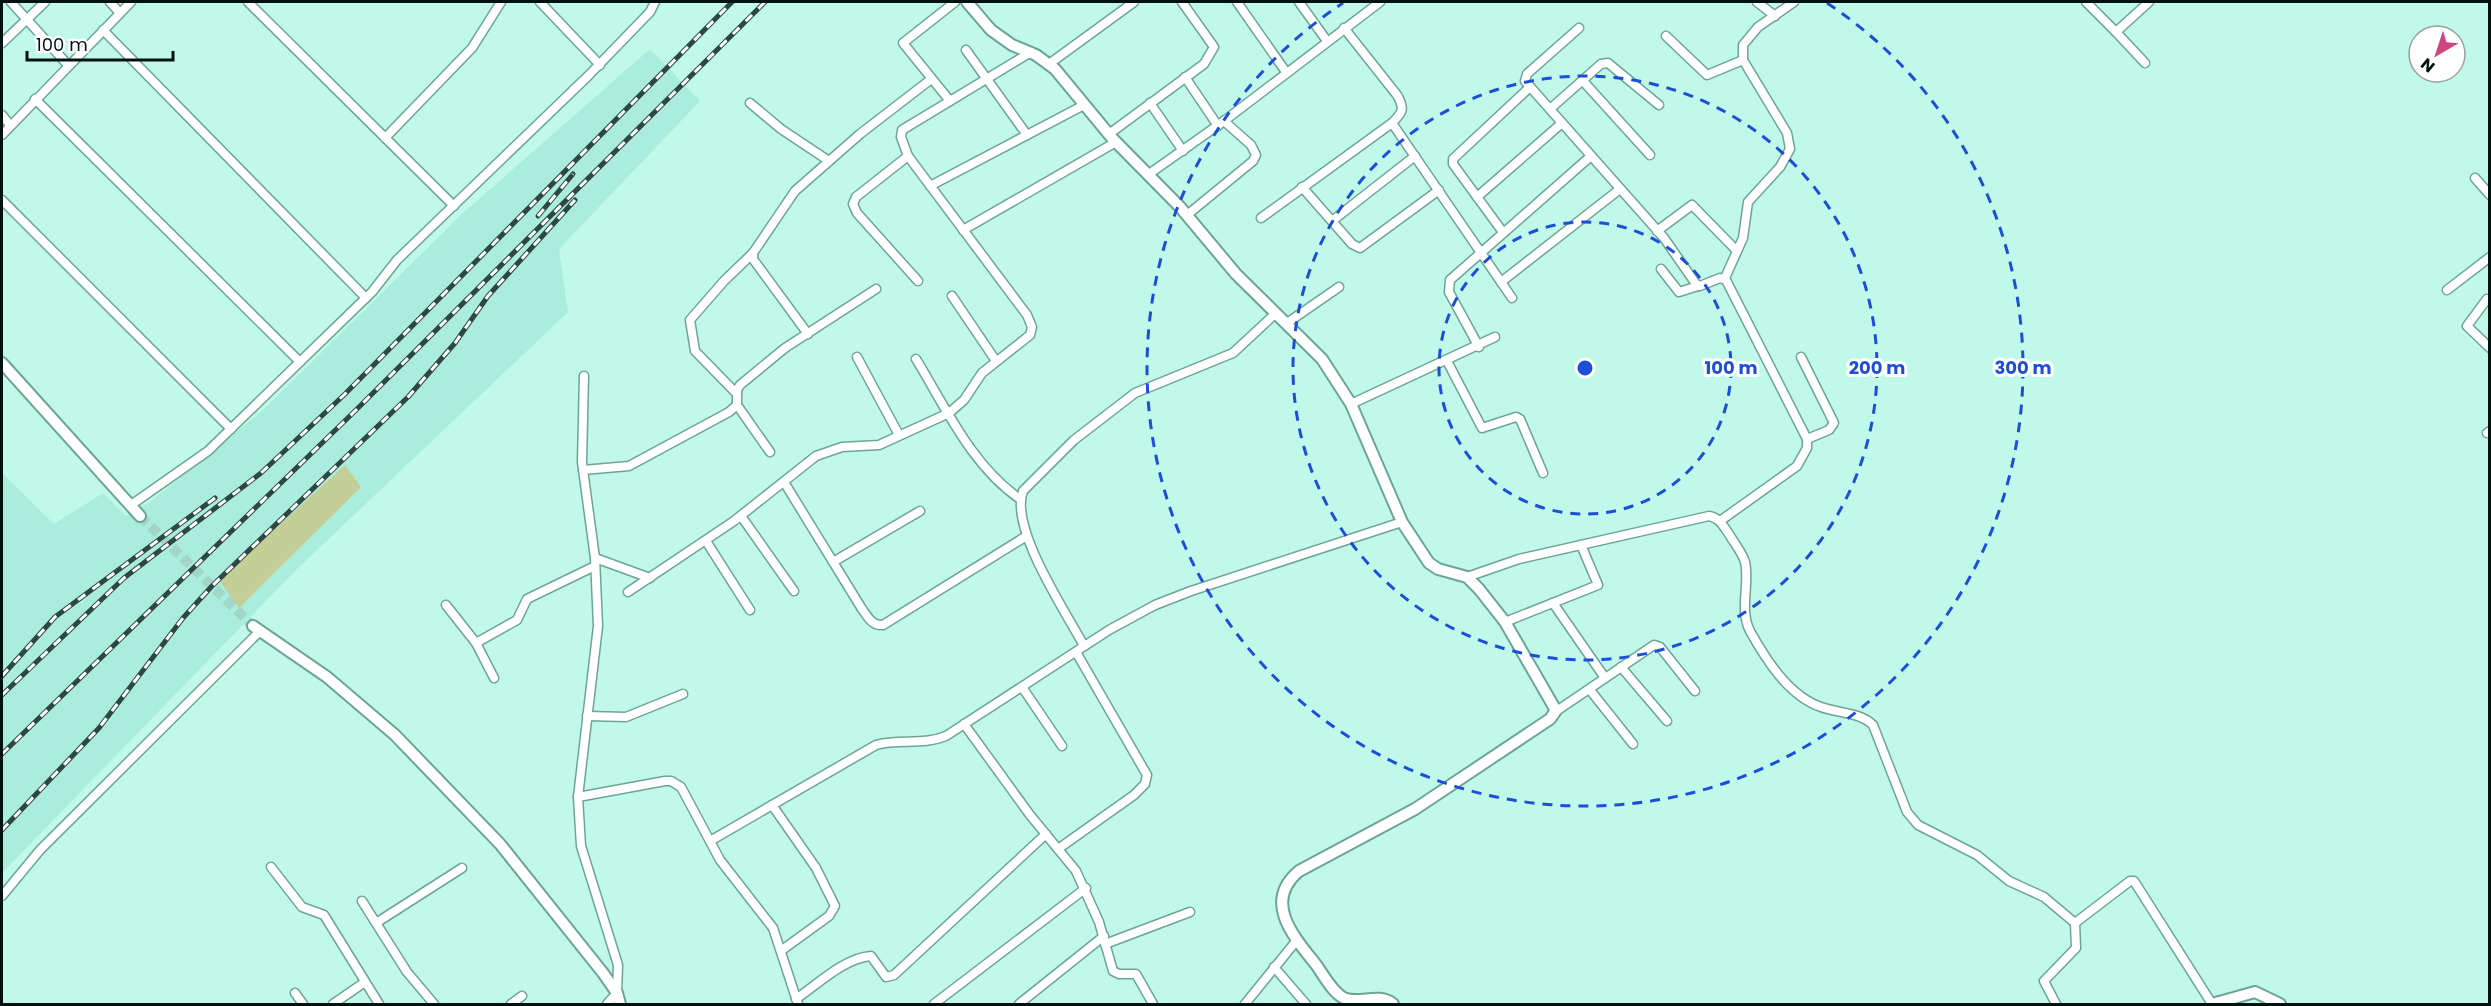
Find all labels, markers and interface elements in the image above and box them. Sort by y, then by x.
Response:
scale bar [27,24,172,62]
north arrow [2407,24,2467,84]
text: 100 m [36,32,88,57]
text: N [2416,53,2440,78]
text: 100 m [1704,355,1758,380]
text: 200 m [1849,355,1905,380]
text: 300 m [1994,355,2052,380]
centre of rings [1575,358,1595,378]

